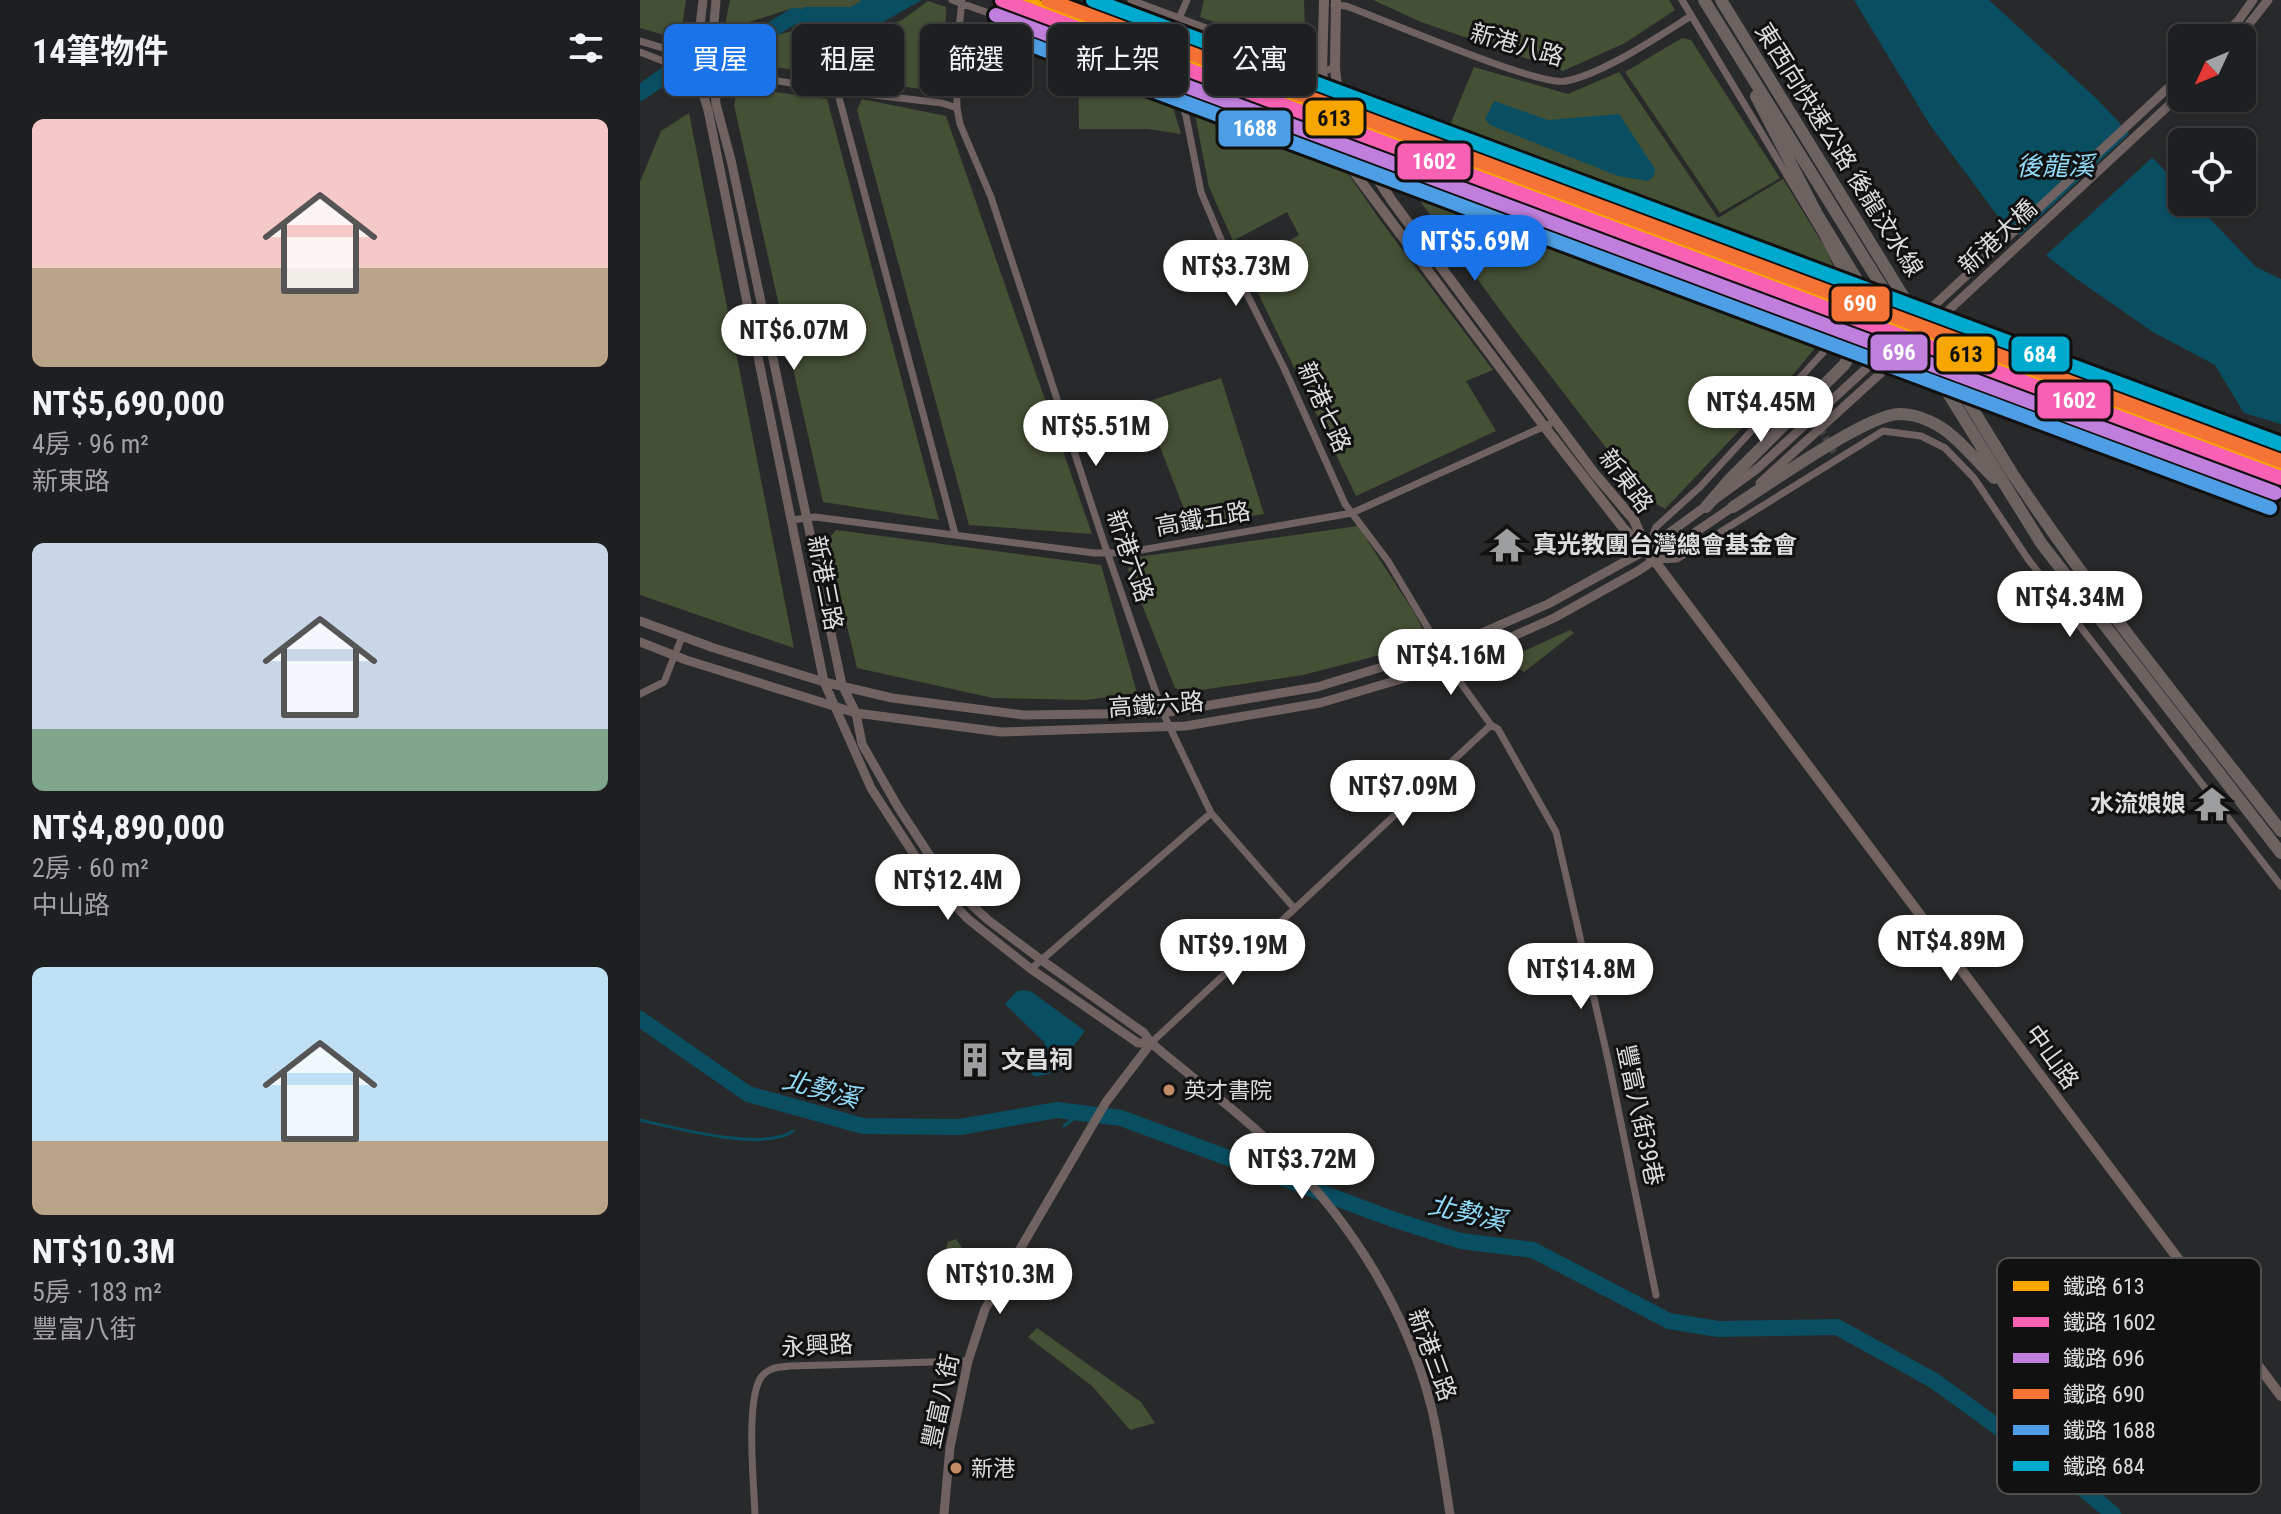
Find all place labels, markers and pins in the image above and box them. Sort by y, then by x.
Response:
pin: NT$5.69M [1392,215,1558,283]
pin: NT$3.73M [1153,240,1319,308]
pin: NT$6.07M [711,304,877,372]
pin: NT$4.45M [1678,376,1844,444]
pin: NT$5.51M [1013,400,1179,468]
temple icon: 真光教團台灣總會基金會 [1488,526,1526,564]
place label: 真光教團台灣總會基金會 [1533,531,1797,559]
pin: NT$4.34M [1987,571,2153,639]
pin: NT$4.16M [1368,629,1534,697]
pin: NT$7.09M [1320,760,1486,828]
temple icon: 水流娘娘 [2193,785,2231,823]
place label: 水流娘娘 [2090,790,2186,818]
pin: NT$12.4M [865,854,1031,922]
pin: NT$4.89M [1868,915,2034,983]
pin: NT$9.19M [1150,919,1316,987]
pin: NT$14.8M [1498,943,1664,1011]
building icon: 文昌祠 [956,1041,994,1079]
place label: 文昌祠 [1001,1046,1073,1074]
place label: 英才書院 [1184,1078,1272,1103]
marker: 英才書院 [1161,1082,1177,1098]
pin: NT$3.72M [1219,1133,1385,1201]
pin: NT$10.3M [917,1248,1083,1316]
place label: 新港 [971,1456,1015,1481]
marker: 新港 [948,1460,964,1476]

